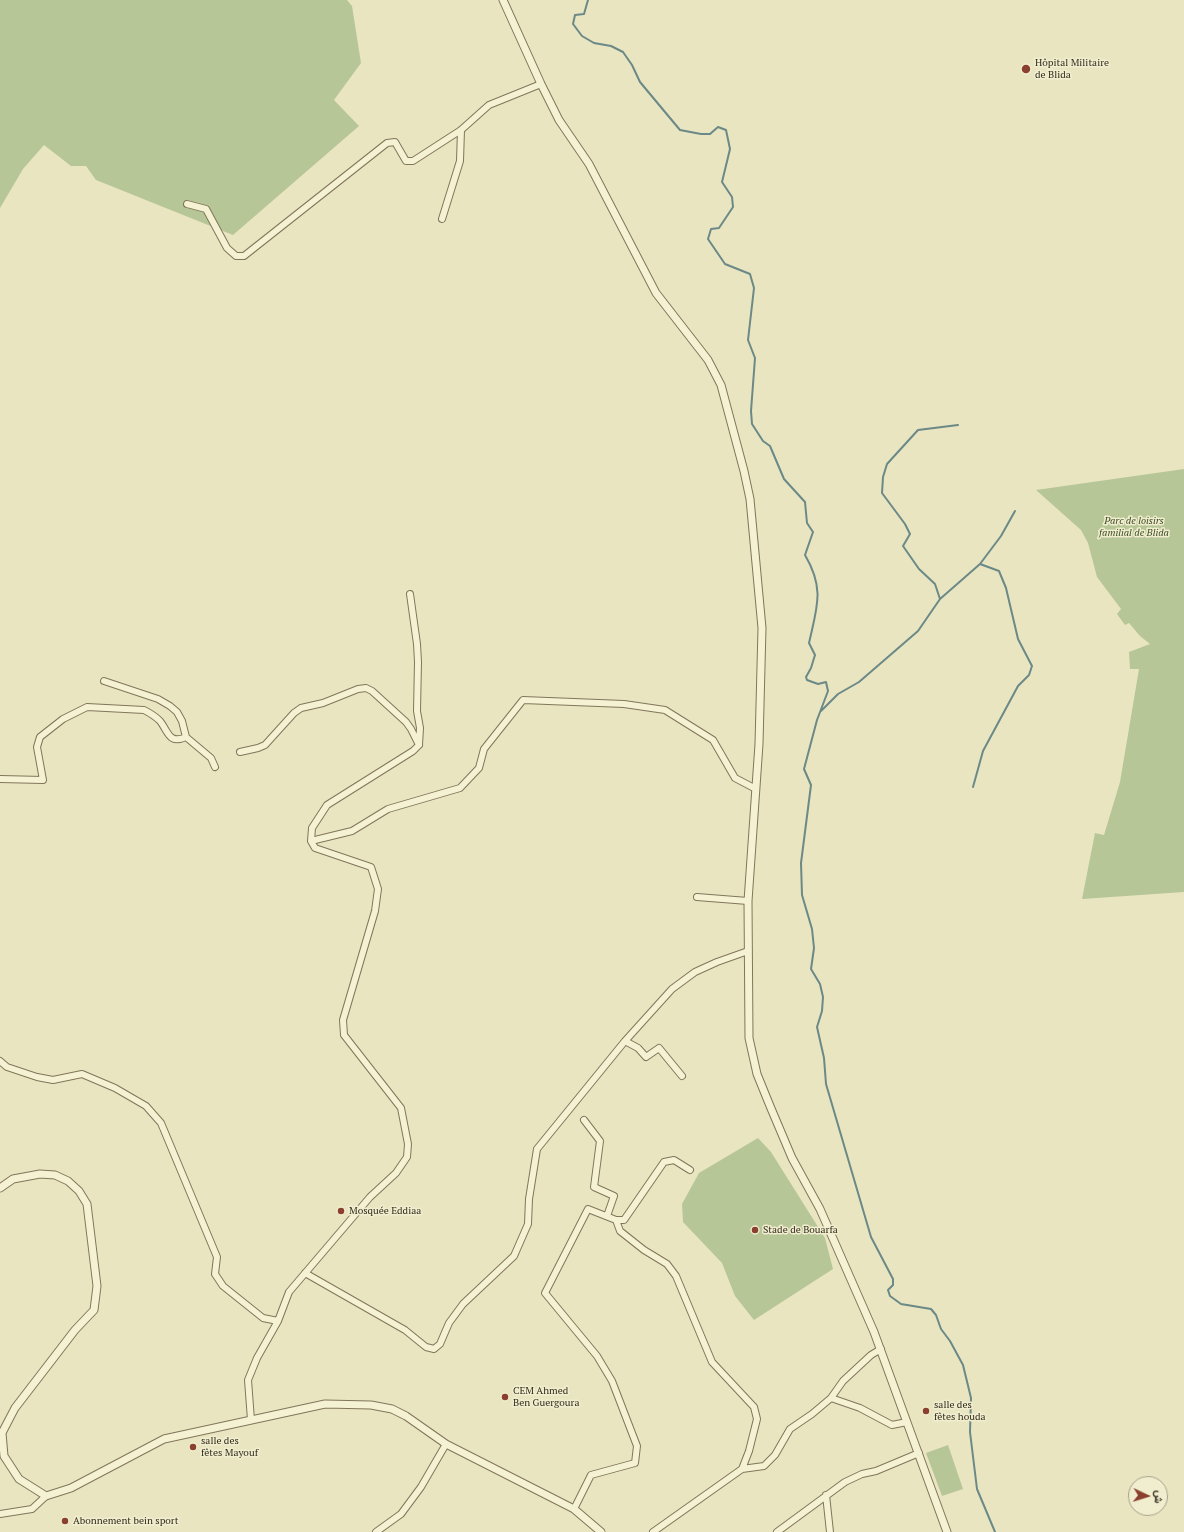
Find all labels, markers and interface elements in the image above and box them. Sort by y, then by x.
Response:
place label: Hôpital Militaire de Blida [1035,57,1109,80]
marker: Hôpital Militaire de Blida [1020,63,1032,75]
park label: Parc de loisirs familial de Blida [1099,515,1169,538]
place label: Mosquée Eddiaa [349,1205,421,1217]
marker: Mosquée Eddiaa [336,1206,346,1216]
place label: Stade de Bouarfa [763,1224,838,1236]
marker: Stade de Bouarfa [750,1225,760,1235]
place label: CEM Ahmed Ben Guergoura [513,1385,579,1408]
marker: CEM Ahmed Ben Guergoura [500,1392,510,1402]
place label: salle des fêtes houda [934,1399,986,1422]
marker: salle des fêtes houda [921,1406,931,1416]
place label: salle des fêtes Mayouf [201,1435,258,1458]
marker: salle des fêtes Mayouf [188,1442,198,1452]
north arrow [1128,1476,1168,1516]
text: ش [1152,1490,1166,1504]
place label: Abonnement bein sport [73,1515,178,1527]
marker: Abonnement bein sport [60,1516,70,1526]

